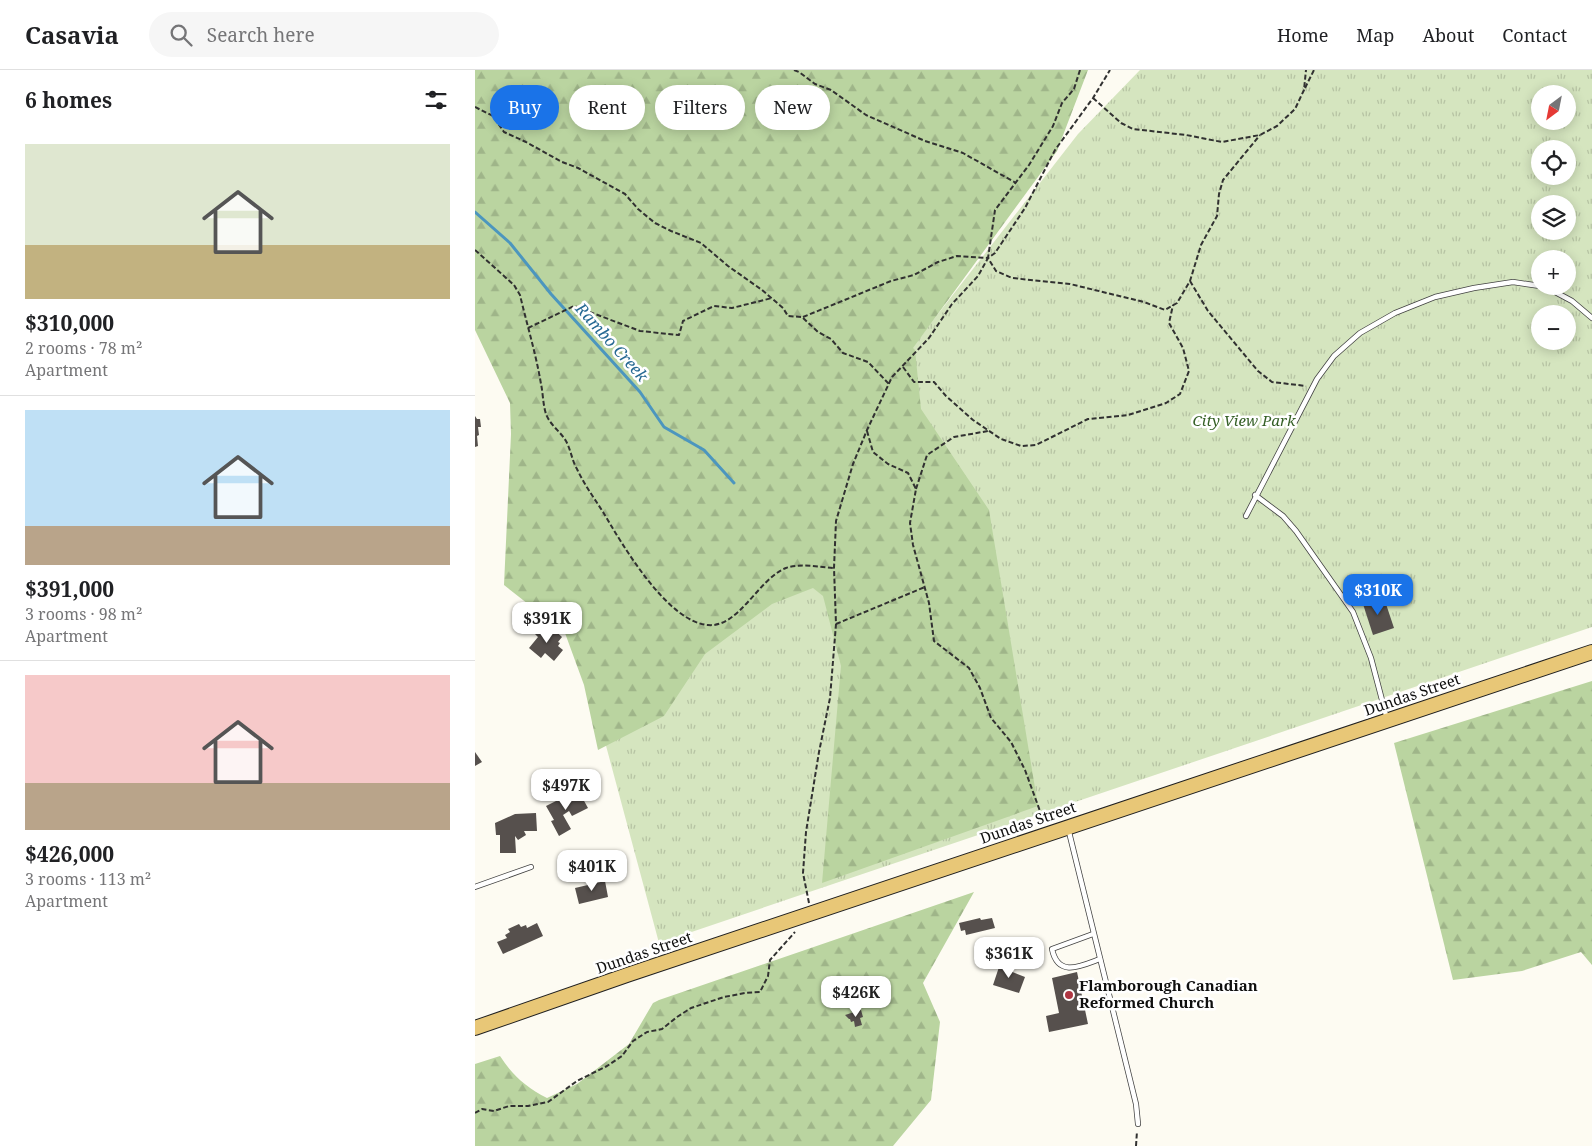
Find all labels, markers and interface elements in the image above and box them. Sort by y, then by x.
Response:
search box [149,12,499,57]
text: Casavia [25,18,119,51]
icon: search [167,21,195,49]
text: Search here [207,22,315,48]
text: Home [1277,23,1328,47]
text: Map [1356,23,1394,47]
text: About [1422,23,1474,47]
text: Contact [1502,23,1567,47]
chip: Buy [490,85,559,130]
chip: Rent [569,85,645,130]
chip: Filters [655,85,745,130]
chip: New [755,85,830,130]
north arrow [1531,85,1576,130]
map controls [1531,85,1576,350]
text: 6 homes [25,86,112,114]
icon: filters [422,86,450,114]
button: locate [1531,140,1576,185]
icon: home [193,177,283,267]
button: layers [1531,195,1576,240]
button: + [1531,250,1576,295]
water label: Rambo Creek [570,297,654,387]
button: − [1531,305,1576,350]
text: $310,000 [25,309,114,337]
text: 2 rooms · 78 m² [25,337,142,359]
text: Apartment [25,359,108,381]
park label: City View Park [1192,410,1296,430]
icon: home [193,442,283,532]
pin: $310K [1343,574,1413,616]
text: $391,000 [25,575,114,603]
text: $310K [1354,579,1402,601]
pin: $391K [512,602,582,644]
text: 3 rooms · 98 m² [25,603,142,625]
text: $391K [523,607,571,629]
text: Apartment [25,625,108,647]
street label: Dundas Street [1361,668,1462,720]
icon: home [193,707,283,797]
pin: $497K [531,768,601,811]
text: $497K [542,774,590,796]
street label: Dundas Street [977,796,1078,848]
text: $426,000 [25,840,114,868]
pin: $401K [557,850,627,892]
text: $401K [568,855,616,877]
text: 3 rooms · 113 m² [25,868,151,890]
text: Apartment [25,890,108,912]
street label: Dundas Street [593,926,694,978]
pin: $361K [974,936,1044,979]
text: $361K [985,942,1033,964]
place label: Flamborough Canadian Reformed Church [1079,975,1258,1012]
pin: $426K [821,976,891,1018]
text: $426K [832,981,880,1003]
marker: Flamborough Canadian Reformed Church [1063,989,1075,1001]

